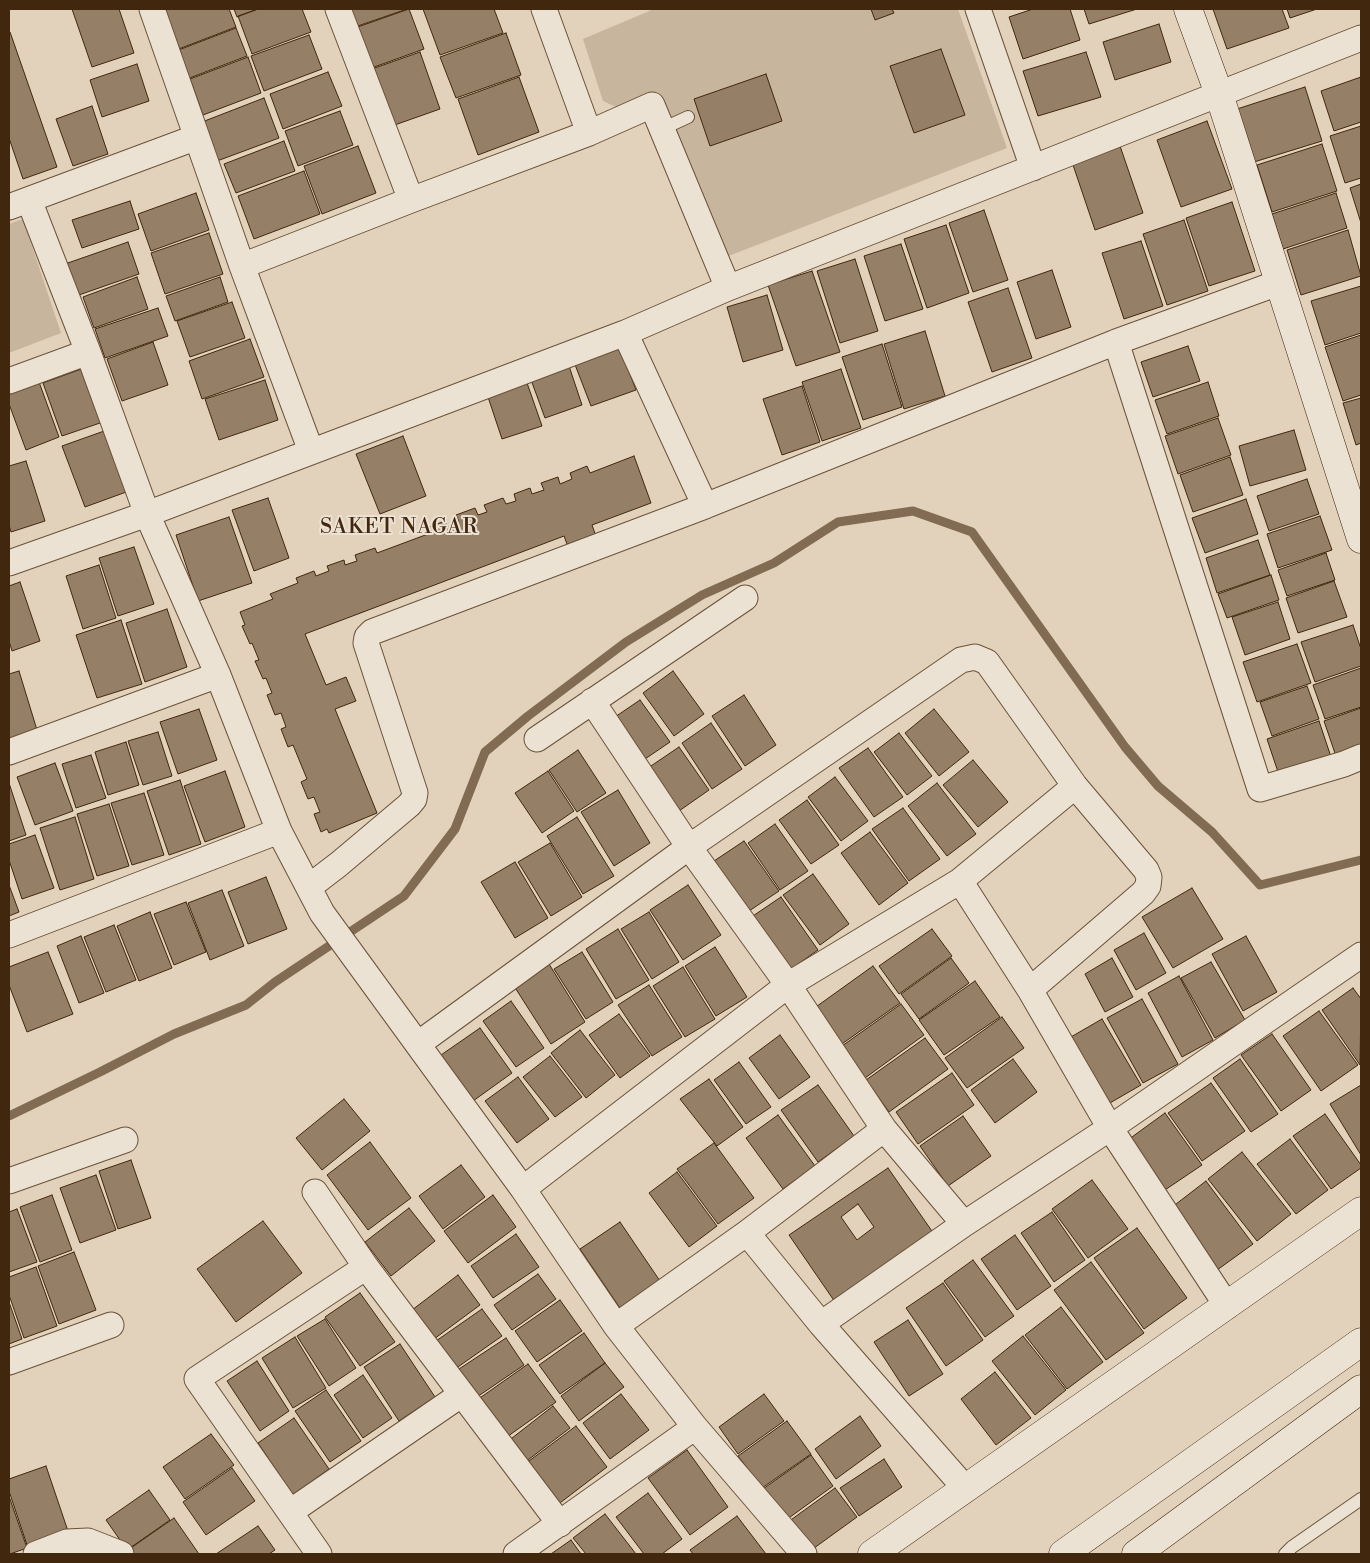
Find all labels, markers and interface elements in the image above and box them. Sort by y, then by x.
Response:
district label: SAKET NAGAR [319,515,479,541]

